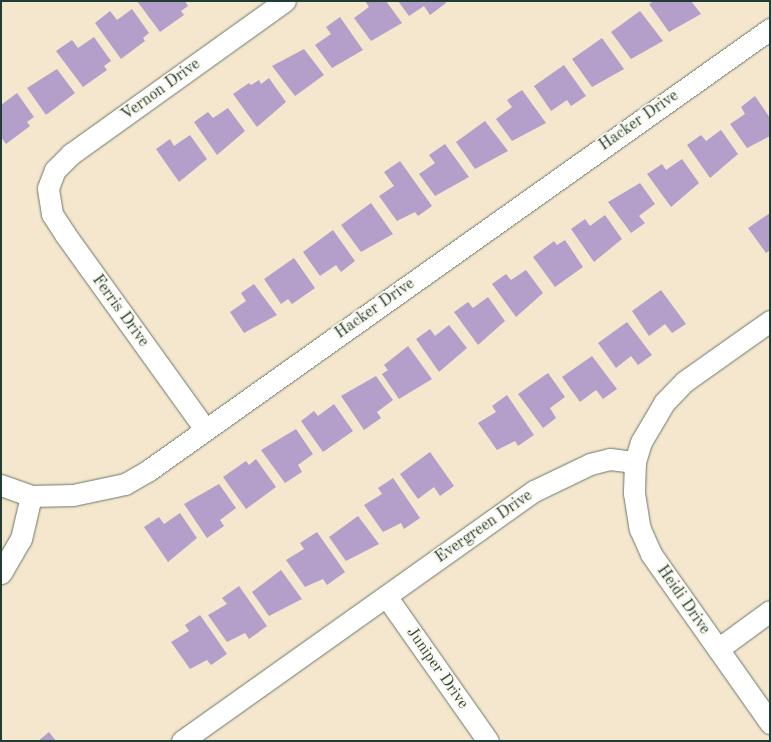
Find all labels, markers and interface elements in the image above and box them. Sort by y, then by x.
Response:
street label: Vernon Drive [118,55,204,125]
street label: Hacker Drive [596,87,682,155]
street label: Ferris Drive [87,271,153,351]
street label: Hacker Drive [332,275,418,343]
street label: Evergreen Drive [432,486,536,568]
street label: Heidi Drive [652,562,714,638]
street label: Juniper Drive [402,623,472,713]

